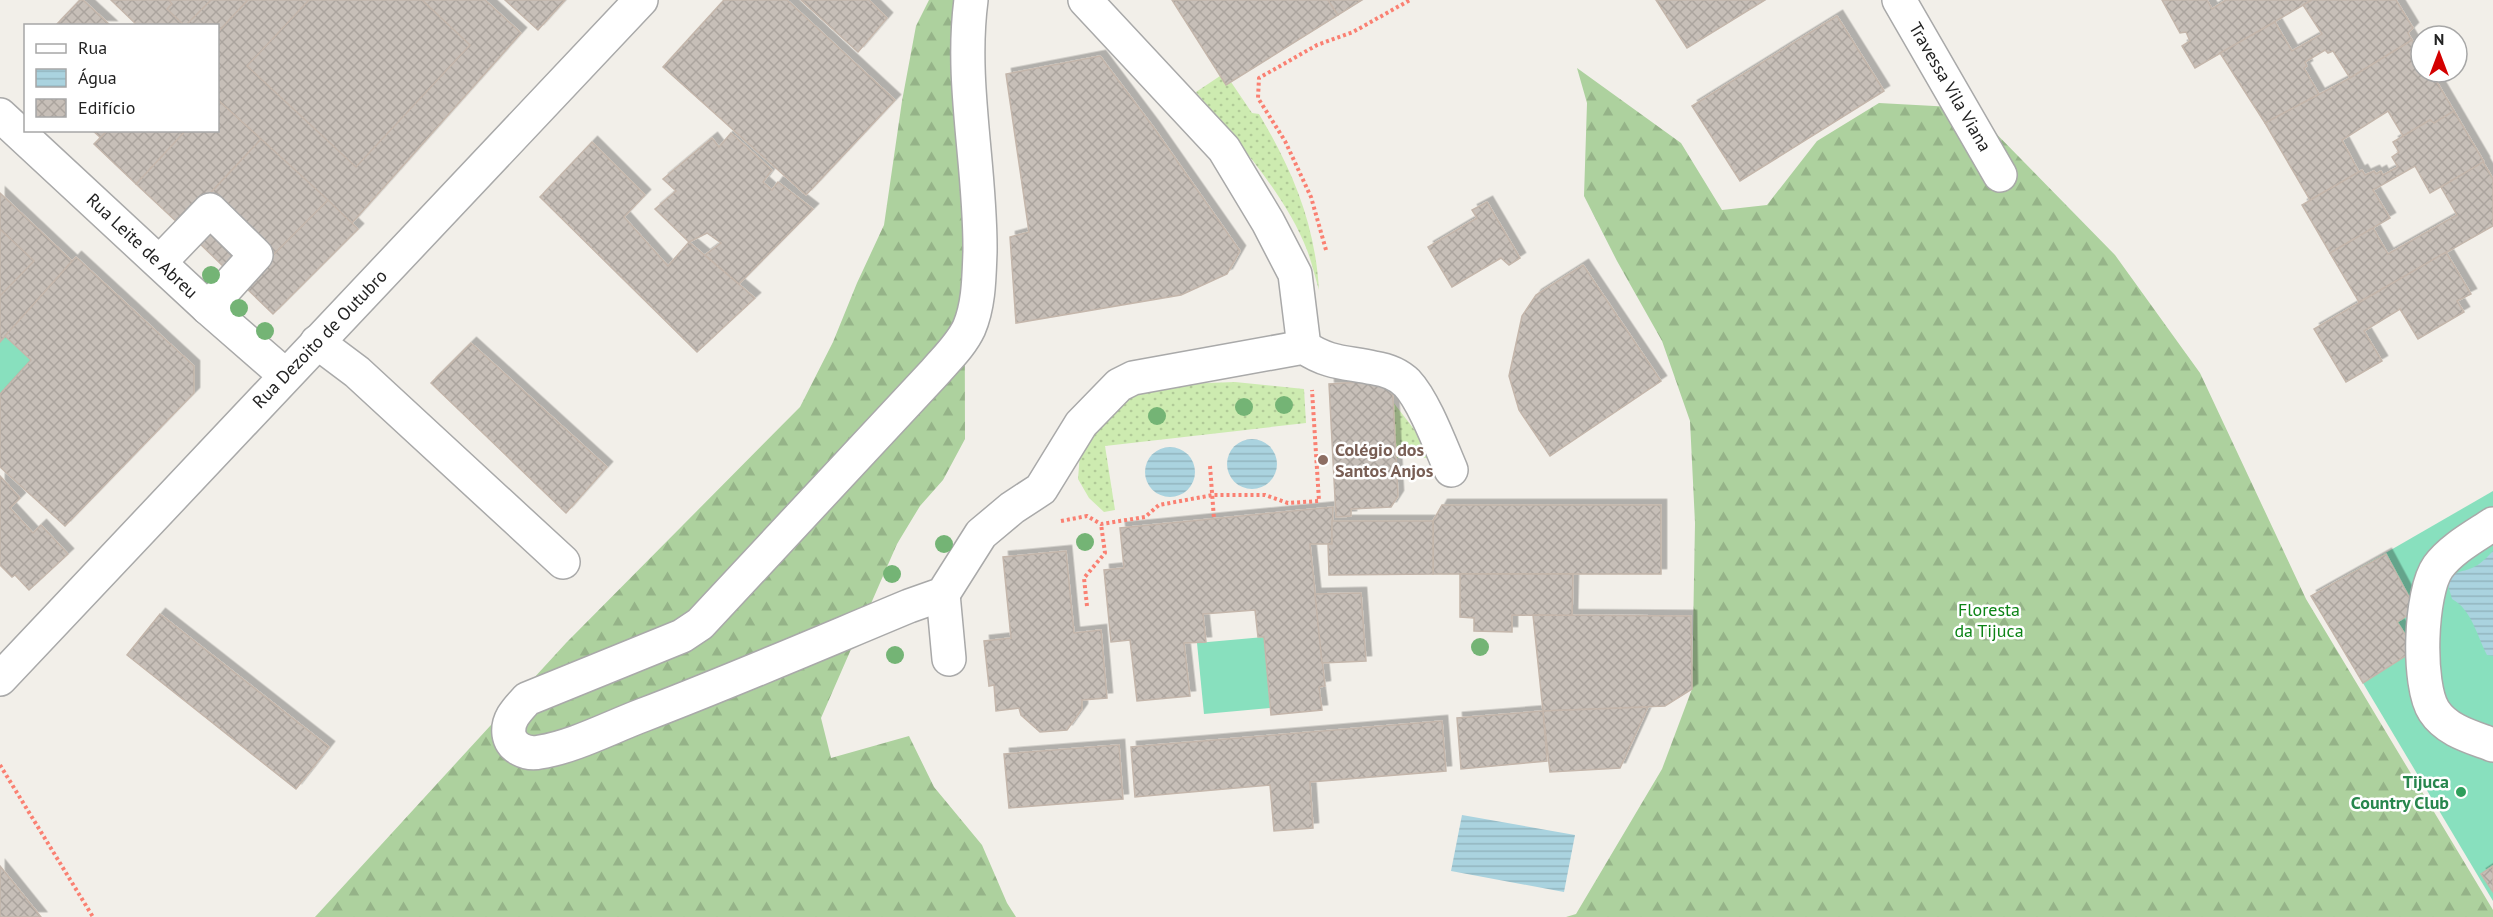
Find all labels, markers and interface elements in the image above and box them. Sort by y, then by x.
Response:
street label: Travessa Vila Viana [1904,18,1997,155]
legend [24,24,219,132]
north arrow [2409,24,2469,84]
text: N [2434,29,2444,49]
text: Rua [78,36,107,59]
text: Água [78,66,117,89]
text: Edifício [78,96,135,119]
street label: Rua Leite de Abreu [82,188,203,303]
street label: Rua Dezoito de Outubro [247,264,392,413]
place label: Colégio dos Santos Anjos [1335,438,1434,482]
marker: Colégio dos Santos Anjos [1316,453,1330,467]
park label: Floresta da Tijuca [1954,598,2024,642]
place label: Tijuca Country Club [2351,770,2449,814]
marker: Tijuca Country Club [2454,785,2468,799]

